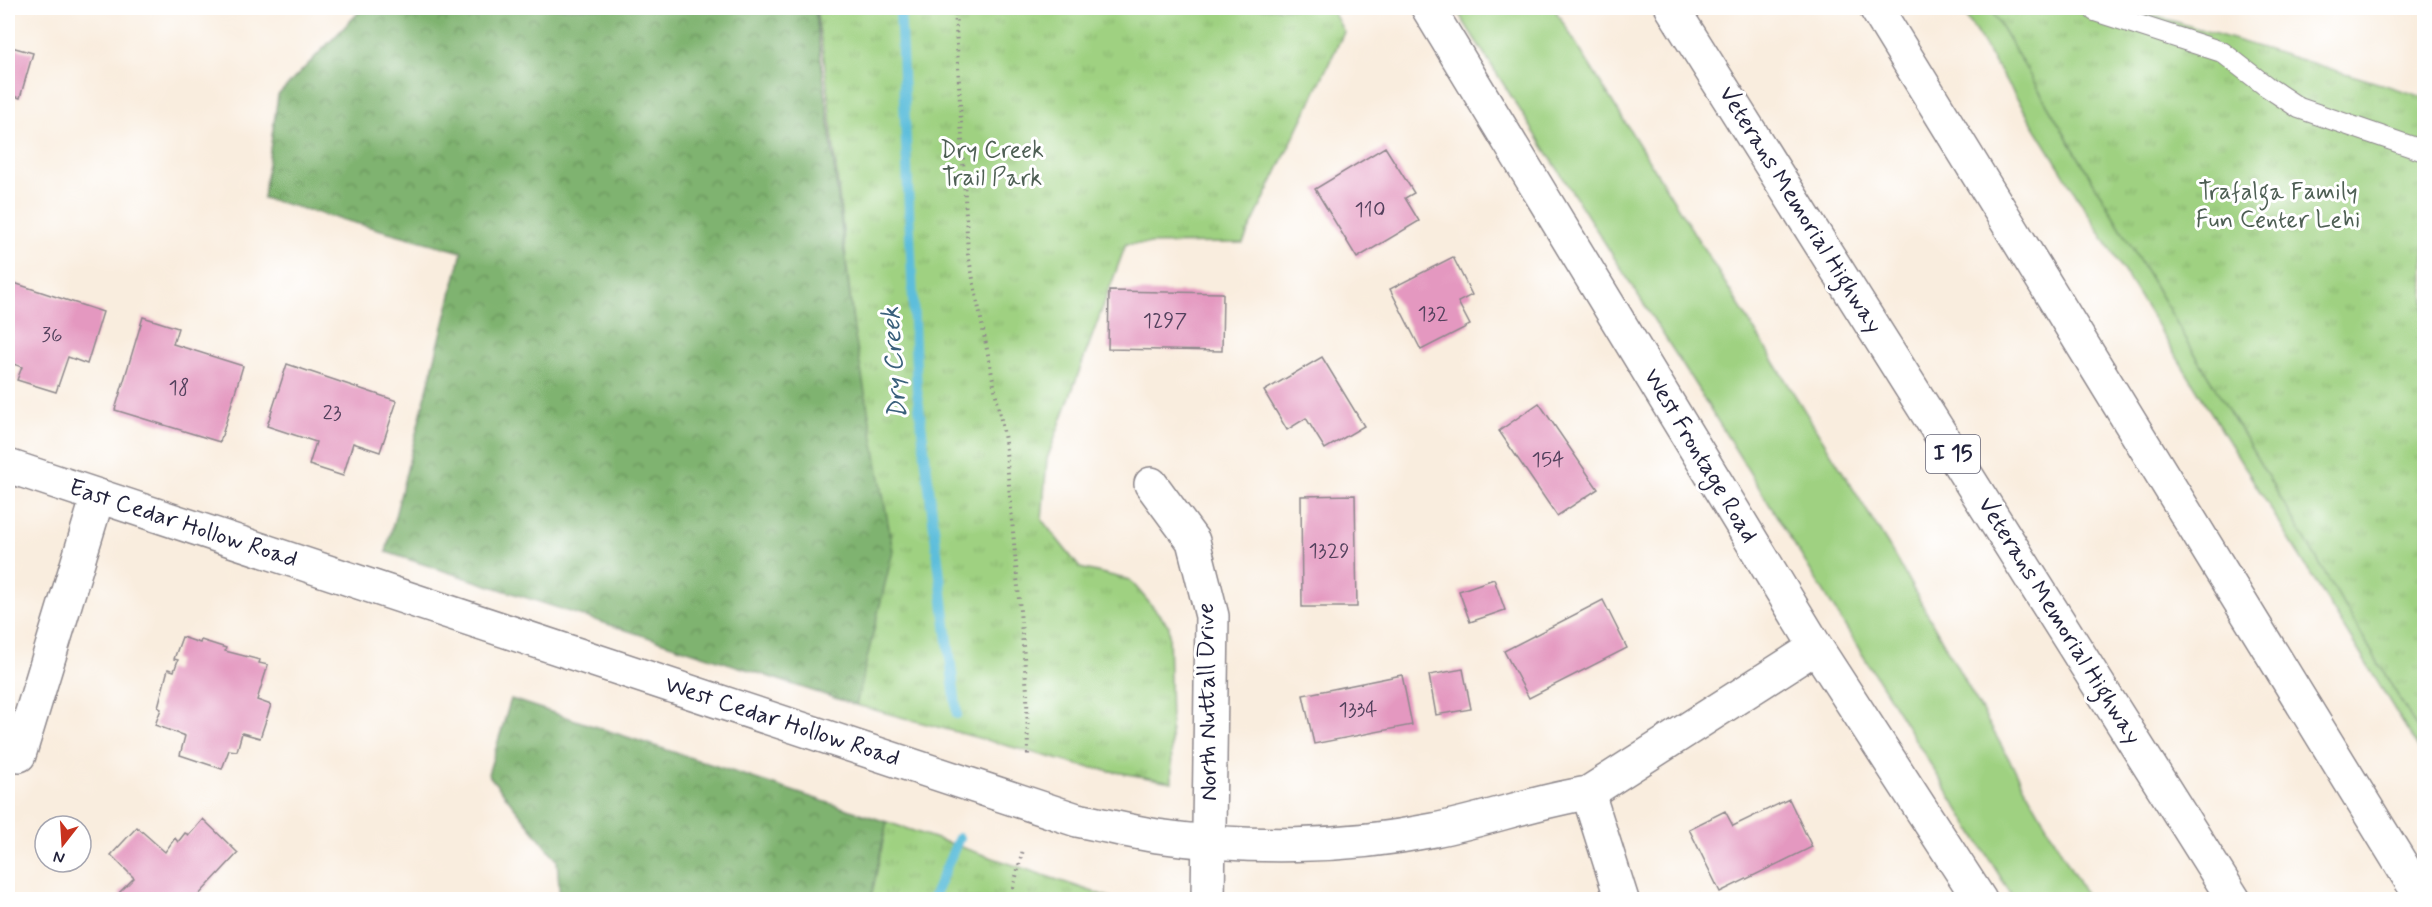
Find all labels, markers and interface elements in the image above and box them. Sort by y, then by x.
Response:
street label: Veterans Memorial Highway [1708,80,1889,341]
park label: Dry Creek Trail Park [940,135,1044,194]
park label: Trafalga Family Fun Center Lehi [2196,177,2360,236]
house number: 110 [1354,196,1386,224]
house number: 132 [1418,300,1448,328]
water label: Dry Creek [874,305,916,420]
house number: 1297 [1143,307,1187,335]
house number: 36 [41,321,63,349]
street label: West Frontage Road [1634,363,1764,550]
house number: 18 [169,374,189,402]
house number: 23 [322,399,342,427]
road number: I 15 [1926,435,1980,473]
house number: 154 [1532,446,1564,474]
street label: East Cedar Hollow Road [65,472,301,576]
street label: Veterans Memorial Highway [1967,491,2148,752]
house number: 1329 [1308,537,1350,565]
street label: North Nuttall Drive [1191,603,1225,801]
street label: West Cedar Hollow Road [661,669,903,775]
house number: 1334 [1338,696,1378,724]
north arrow [33,814,93,874]
text: N [51,845,67,869]

